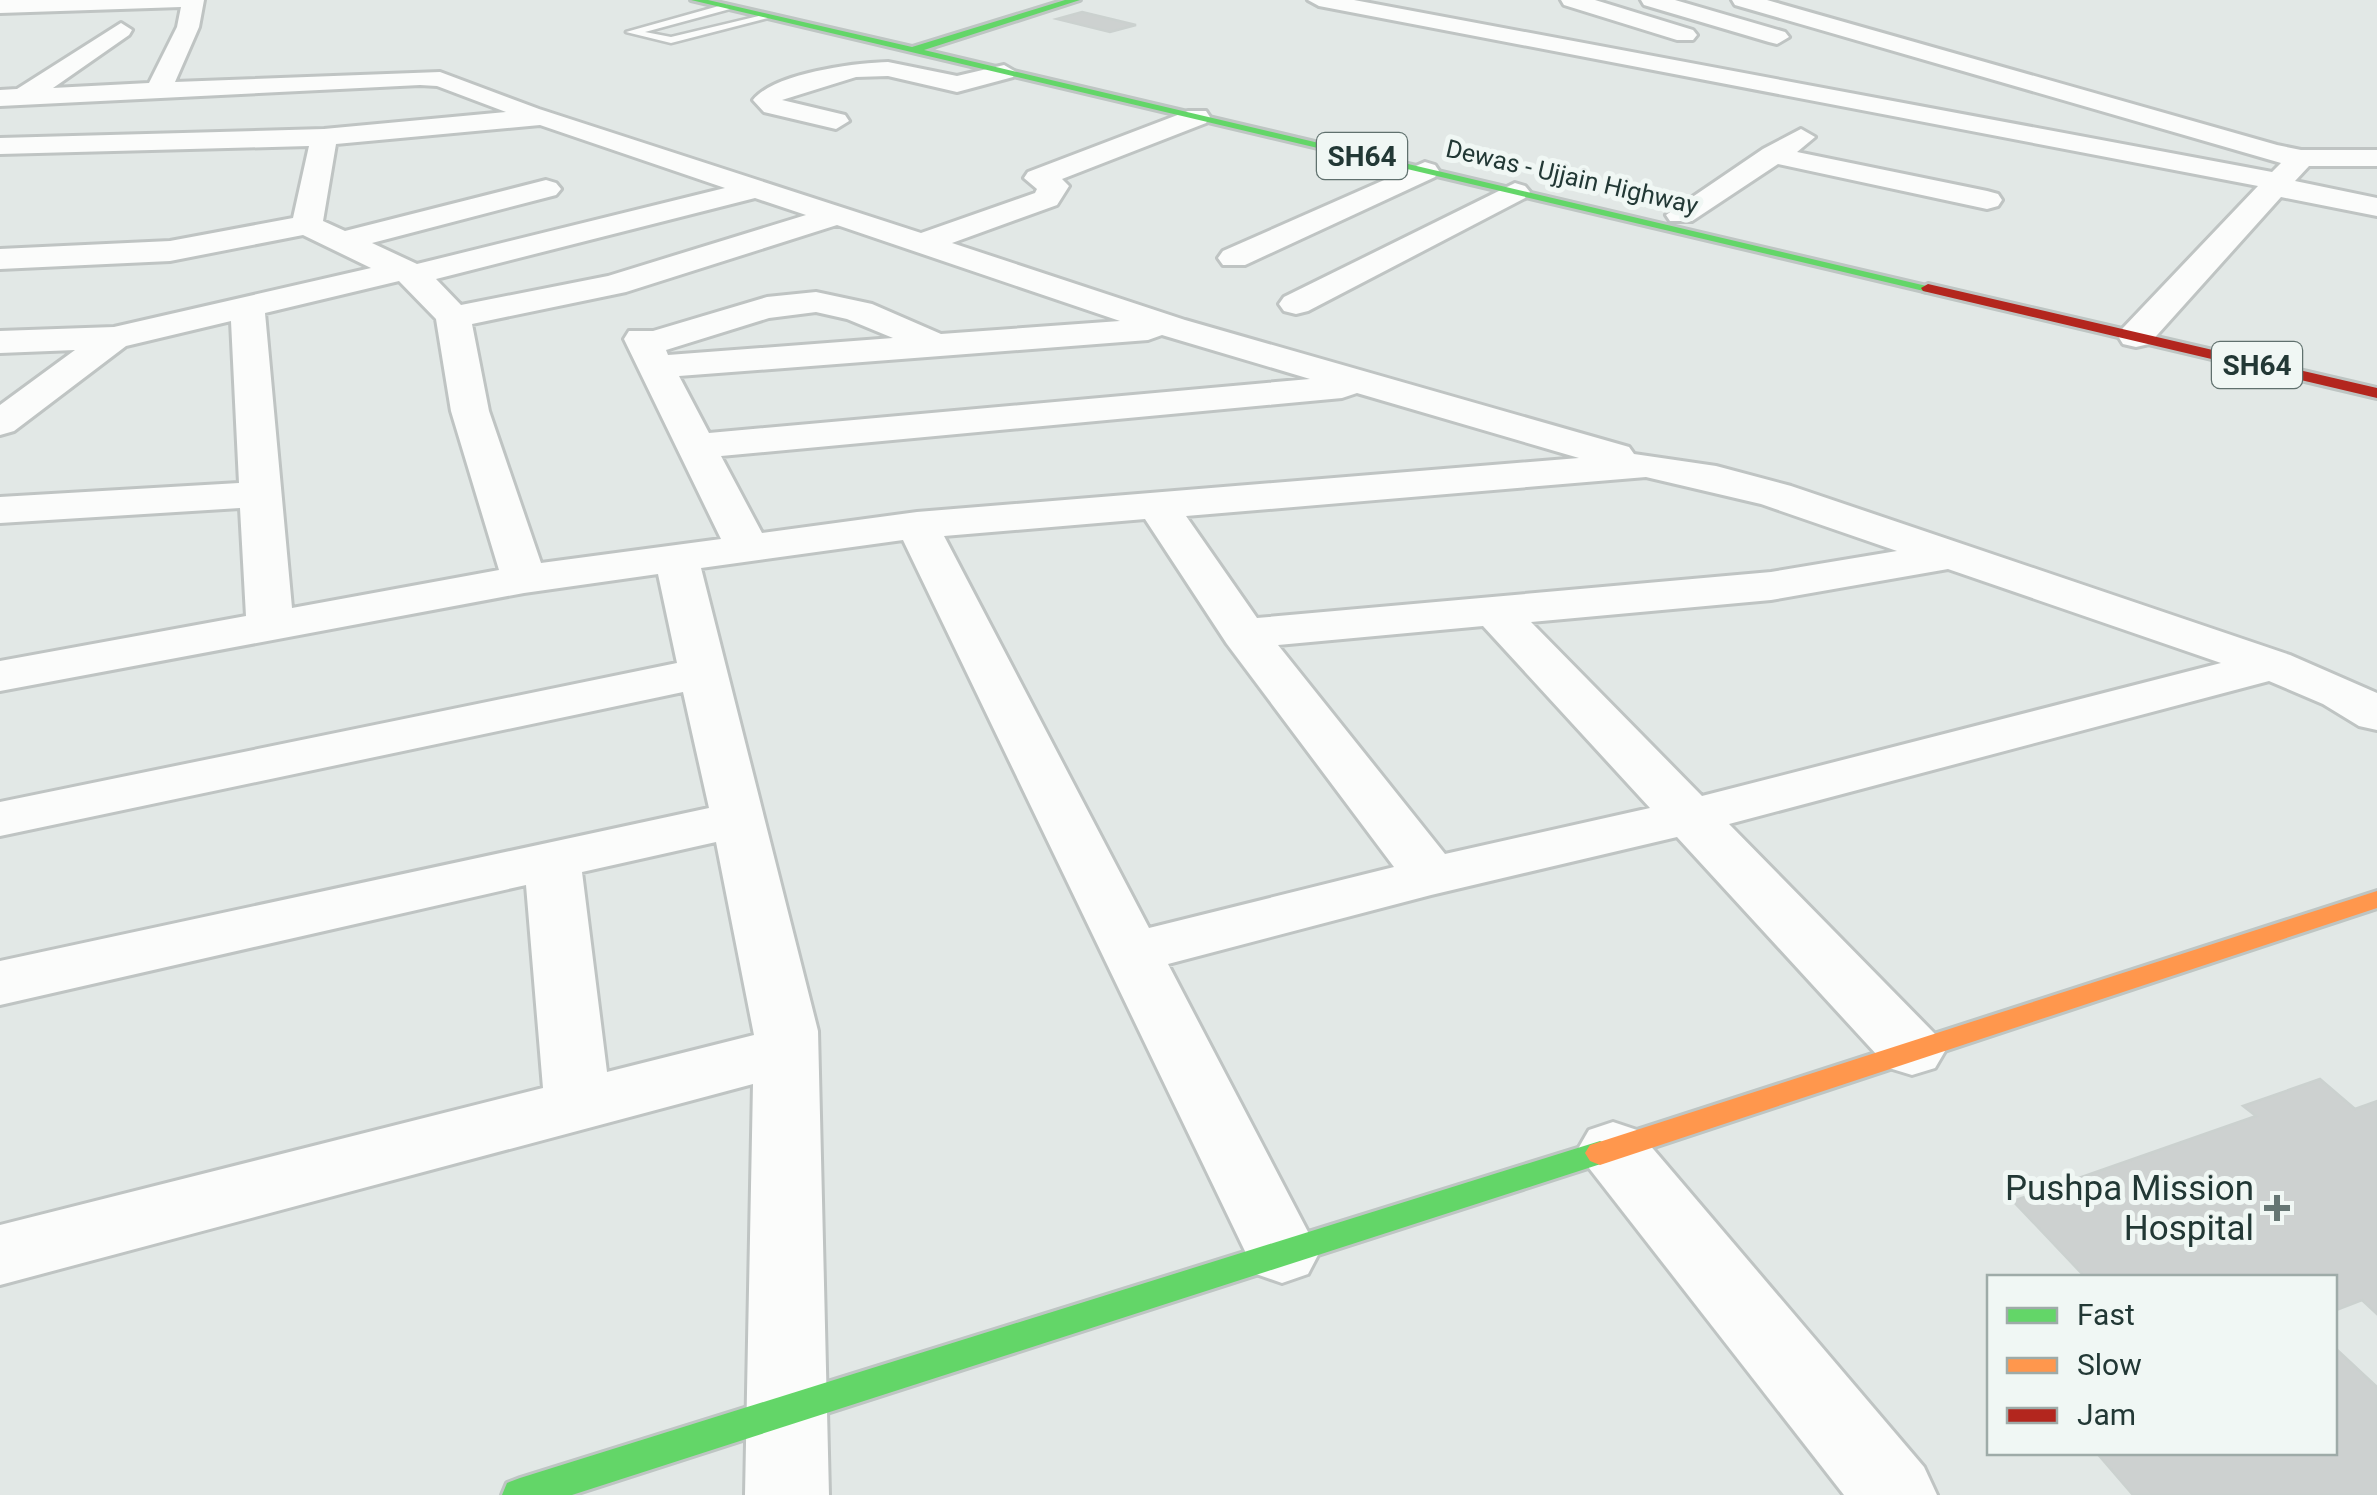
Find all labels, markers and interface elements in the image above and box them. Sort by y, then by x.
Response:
road number: SH64 [1317,133,1407,179]
street label: Dewas - Ujjain Highway [1443,134,1701,220]
road number: SH64 [2212,342,2302,388]
place label: Pushpa Mission Hospital [2005,1168,2254,1249]
marker: Pushpa Mission Hospital [2264,1195,2290,1221]
legend [1987,1275,2337,1455]
text: Fast [2077,1297,2135,1332]
text: Slow [2077,1347,2142,1382]
text: Jam [2077,1397,2136,1432]

